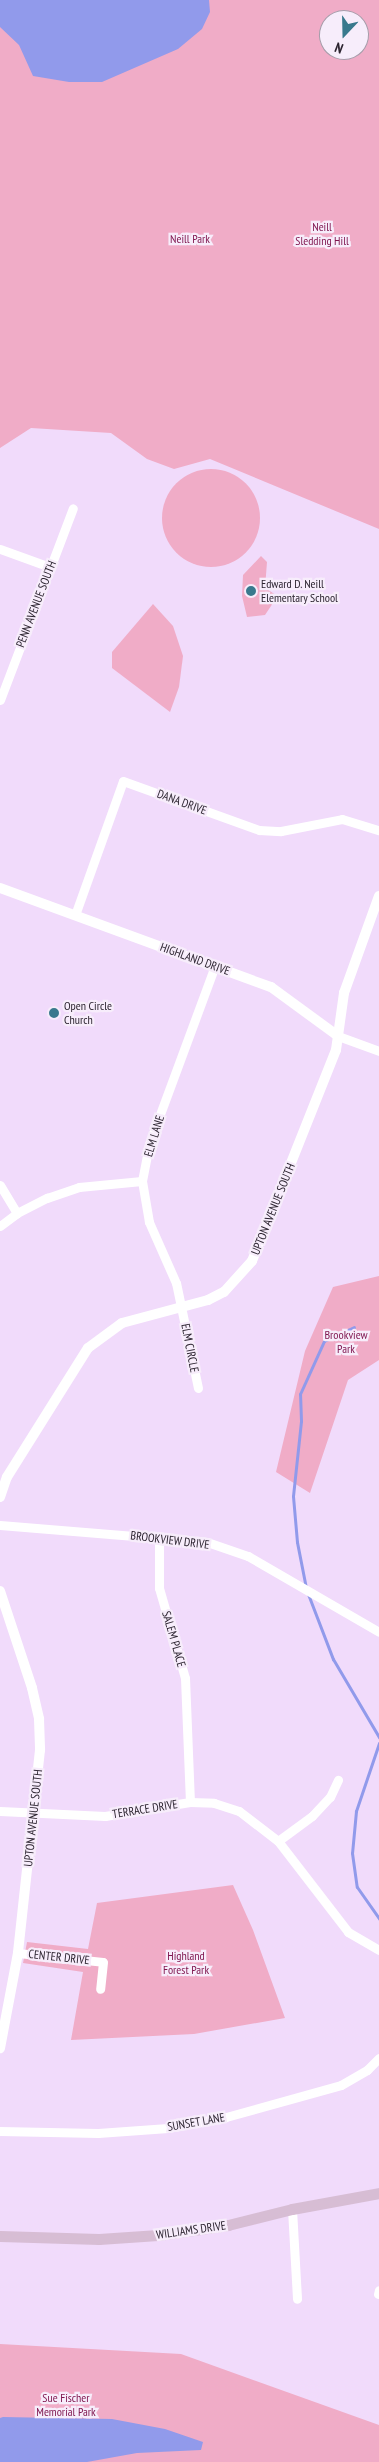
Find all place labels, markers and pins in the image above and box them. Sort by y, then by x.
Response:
place label: Edward D. Neill Elementary School [261,577,338,605]
marker: Edward D. Neill Elementary School [245,585,257,597]
place label: Open Circle Church [64,999,112,1027]
marker: Open Circle Church [48,1007,60,1019]

